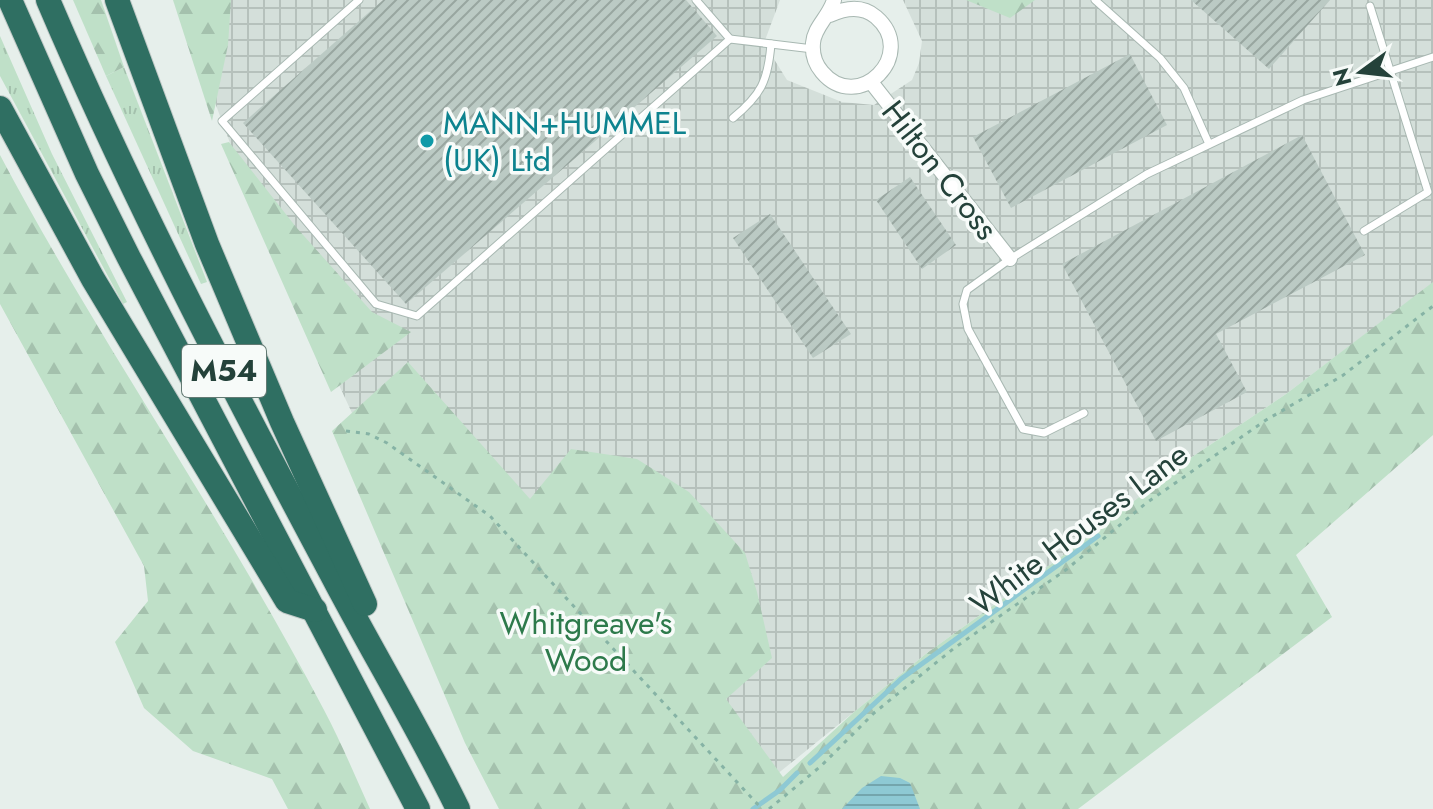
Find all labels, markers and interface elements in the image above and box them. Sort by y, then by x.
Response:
north arrow [1321,32,1401,112]
text: N [1324,65,1359,90]
street label: Hilton Cross [871,91,1009,249]
place label: MANN+HUMMEL (UK) Ltd [443,100,687,183]
marker: MANN+HUMMEL (UK) Ltd [418,132,436,150]
road number: M54 [182,345,266,397]
street label: White Houses Lane [960,432,1198,626]
park label: Whitgreave's Wood [500,600,672,683]

